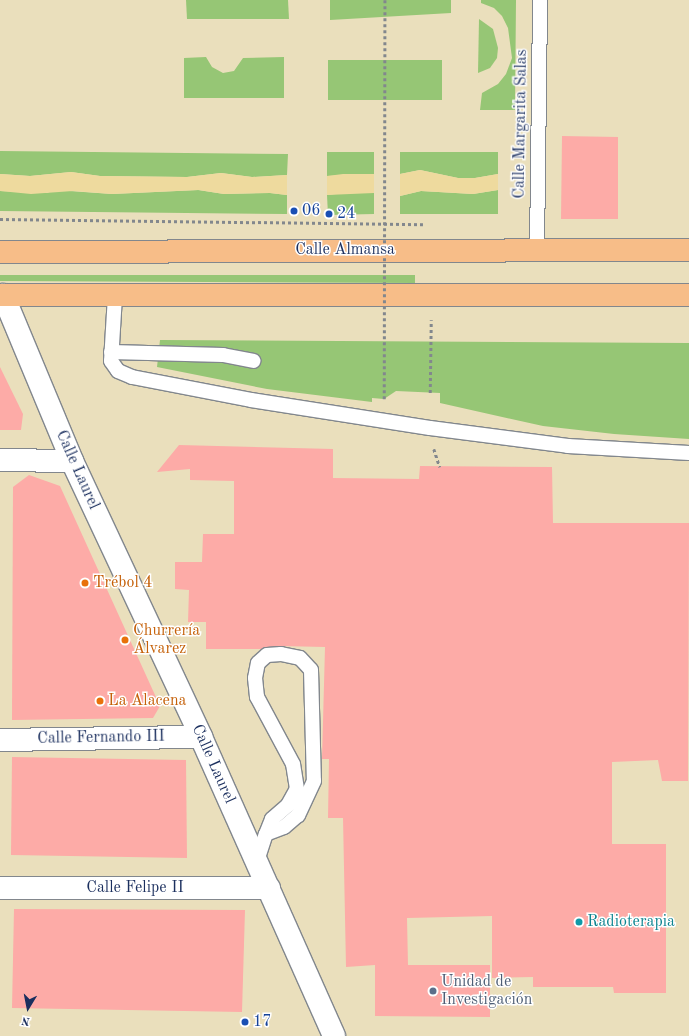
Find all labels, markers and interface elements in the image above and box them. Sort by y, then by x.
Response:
street label: Calle Margarita Salas [510,49,532,199]
place label: 06 [302,201,321,221]
place label: 24 [337,204,356,224]
marker: 06 [289,206,299,216]
marker: 24 [324,209,334,219]
street label: Calle Almansa [295,240,395,260]
street label: Calle Laurel [51,427,103,513]
place label: Trébol 4 [93,573,153,593]
marker: Trébol 4 [80,578,90,588]
place label: Churrería Álvarez [133,621,200,659]
marker: Churrería Álvarez [120,635,130,645]
place label: La Alacena [108,691,186,711]
marker: La Alacena [95,696,105,706]
street label: Calle Laurel [187,721,239,807]
street label: Calle Fernando III [37,727,165,749]
street label: Calle Felipe II [86,878,184,898]
place label: Radioterapia [587,912,675,932]
marker: Radioterapia [574,917,584,927]
place label: Unidad de Investigación [441,972,532,1010]
marker: Unidad de Investigación [428,986,438,996]
north arrow [8,988,48,1028]
place label: 17 [253,1012,272,1032]
text: N [21,1014,31,1026]
marker: 17 [240,1017,250,1027]

